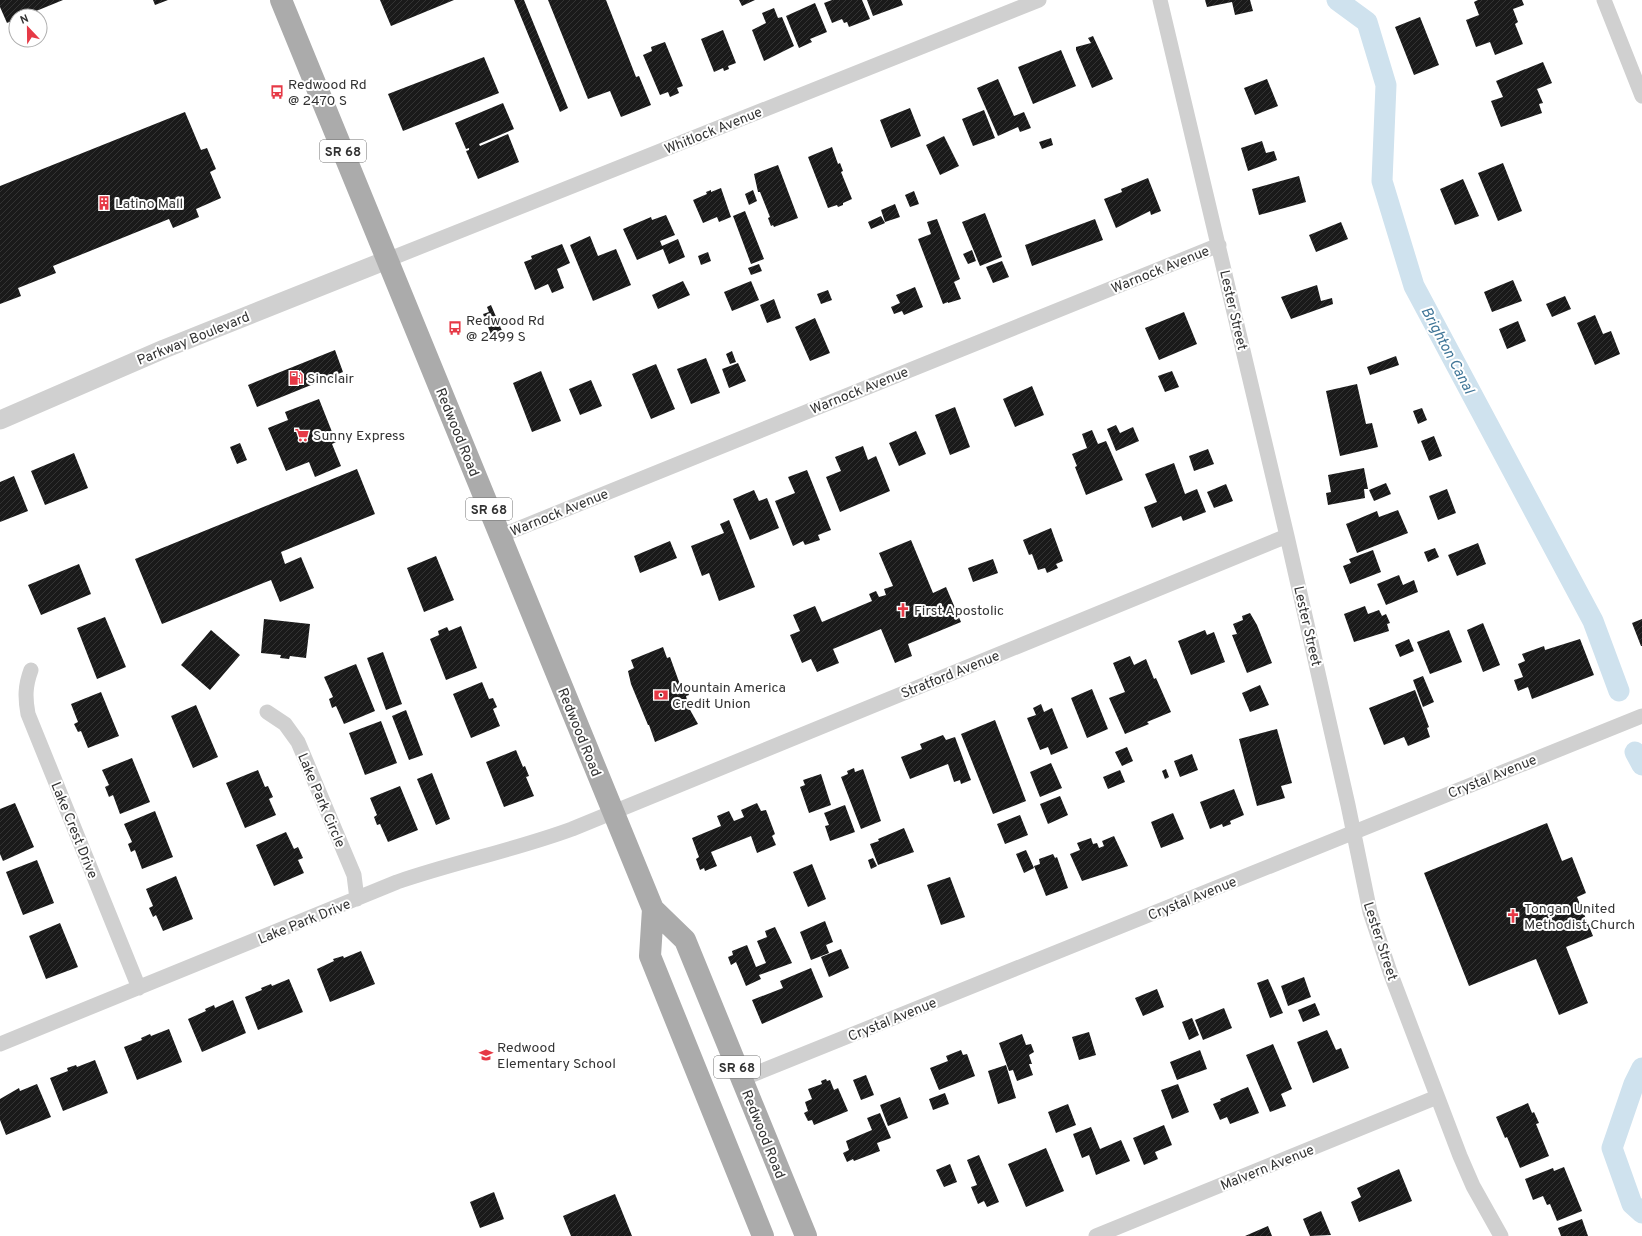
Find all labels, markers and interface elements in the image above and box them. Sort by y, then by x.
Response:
north arrow [8,8,48,48]
text: N [18,12,31,28]
place label: Redwood Rd @ 2470 S [288,77,367,110]
bus stop icon: Redwood Rd @ 2470 S [269,84,285,100]
street label: Whitlock Avenue [662,104,765,159]
road number: SR 68 [320,140,366,162]
building icon: Latino Mall [96,195,112,211]
place label: Latino Mall [115,196,183,213]
street label: Warnock Avenue [1109,243,1212,298]
street label: Lester Street [1215,269,1250,352]
water label: Brighton Canal [1416,304,1478,399]
street label: Parkway Boulevard [135,309,252,370]
place label: Redwood Rd @ 2499 S [466,313,545,346]
bus stop icon: Redwood Rd @ 2499 S [447,320,463,336]
street label: Warnock Avenue [808,364,911,419]
fuel station icon: Sinclair [288,370,304,386]
place label: Sinclair [307,371,355,388]
street label: Redwood Road [431,386,482,479]
supermarket icon: Sunny Express [294,427,310,443]
place label: Sunny Express [313,428,405,445]
street label: Warnock Avenue [508,486,611,541]
road number: SR 68 [466,498,512,520]
street label: Lester Street [1289,585,1324,668]
church icon: First Apostolic [895,602,911,618]
place label: First Apostolic [914,603,1004,620]
street label: Stratford Avenue [899,648,1002,703]
place label: Mountain America Credit Union [672,680,786,713]
street label: Redwood Road [553,686,604,779]
bank icon: Mountain America Credit Union [653,687,669,703]
street label: Lake Park Circle [293,751,348,850]
street label: Crystal Avenue [1446,752,1539,803]
street label: Lake Crest Drive [46,780,101,881]
street label: Crystal Avenue [1146,874,1239,925]
street label: Lake Park Drive [256,896,353,949]
street label: Lester Street [1359,900,1400,983]
place label: Tongan United Methodist Church [1524,901,1635,934]
church icon: Tongan United Methodist Church [1505,908,1521,924]
street label: Crystal Avenue [846,995,939,1046]
place label: Redwood Elementary School [497,1040,616,1073]
school or university icon: Redwood Elementary School [478,1047,494,1063]
road number: SR 68 [714,1056,760,1078]
street label: Redwood Road [737,1088,788,1181]
street label: Malvern Avenue [1218,1142,1317,1195]

